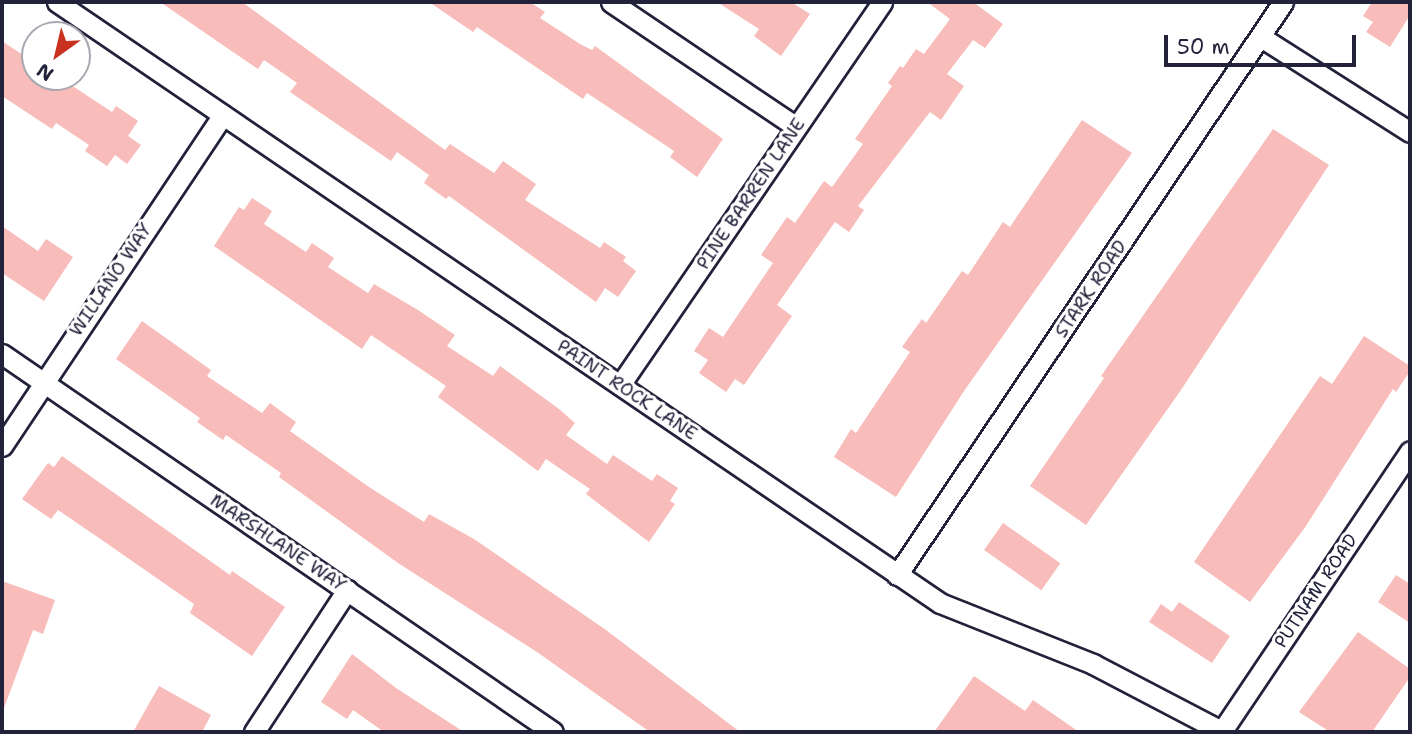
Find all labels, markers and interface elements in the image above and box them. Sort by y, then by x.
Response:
north arrow [21,21,91,91]
scale bar [1167,21,1360,65]
text: 50 m [1177,33,1230,61]
text: N [32,58,58,87]
street label: PINE BARREN LANE [692,114,810,274]
street label: WILLANO WAY [65,220,157,340]
street label: STARK ROAD [1051,236,1131,342]
street label: PAINT ROCK LANE [553,335,701,445]
street label: MARSHLANE WAY [206,490,350,596]
street label: PUTNAM ROAD [1270,530,1362,652]

